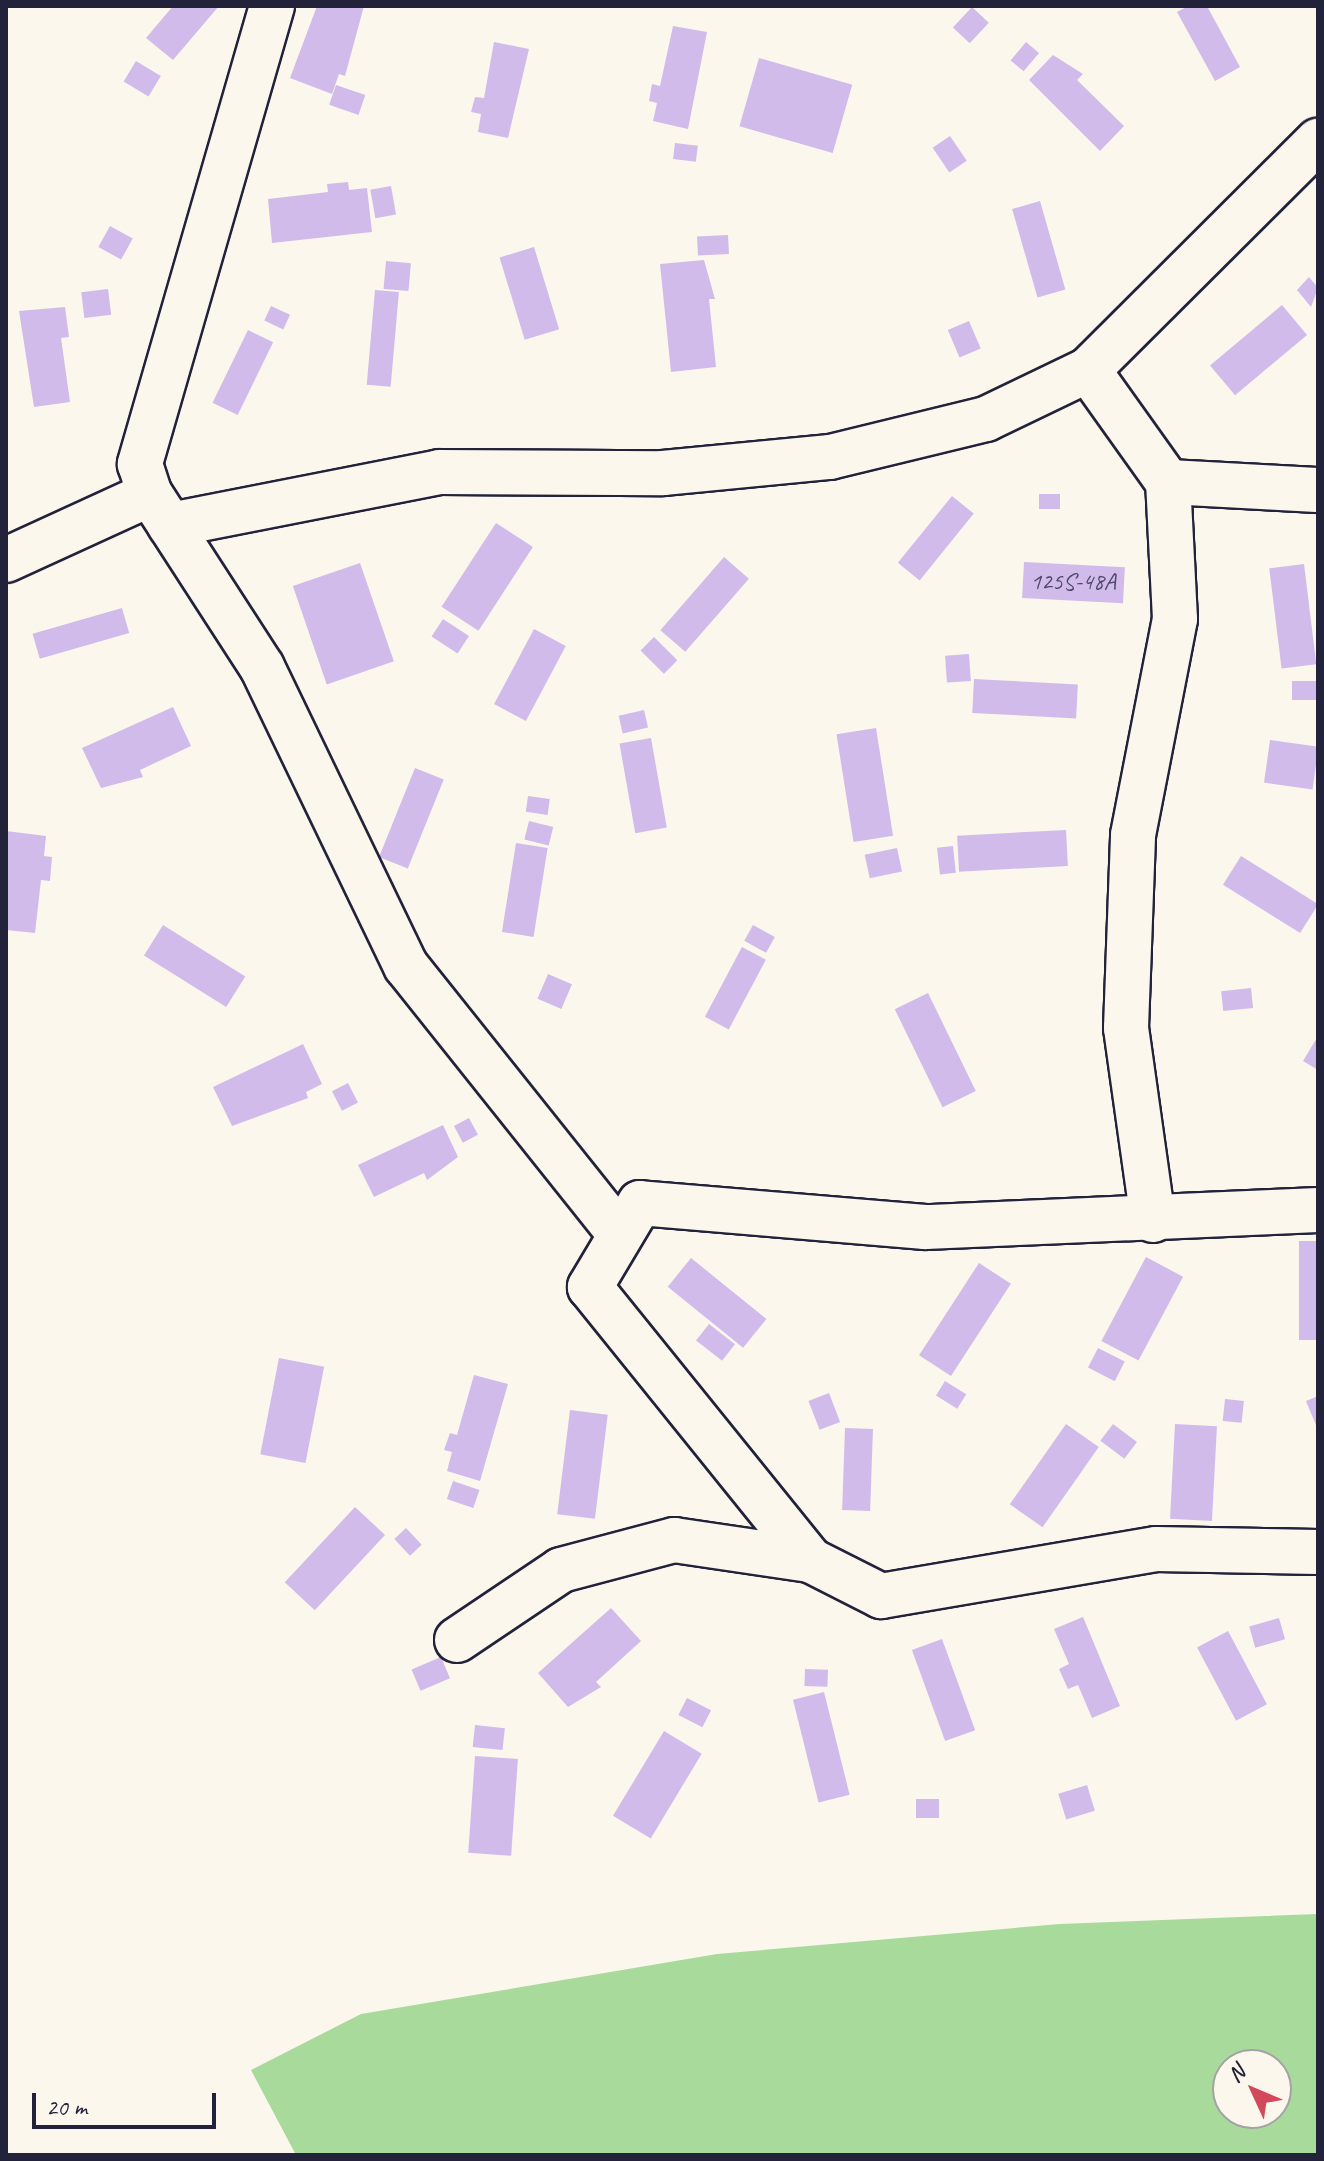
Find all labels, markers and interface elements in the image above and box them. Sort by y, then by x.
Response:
house number: 125S-48A [1030,568,1116,596]
north arrow [1212,2049,1292,2129]
text: N [1221,2059,1251,2088]
scale bar [36,2077,220,2127]
text: 20 m [46,2092,87,2122]

